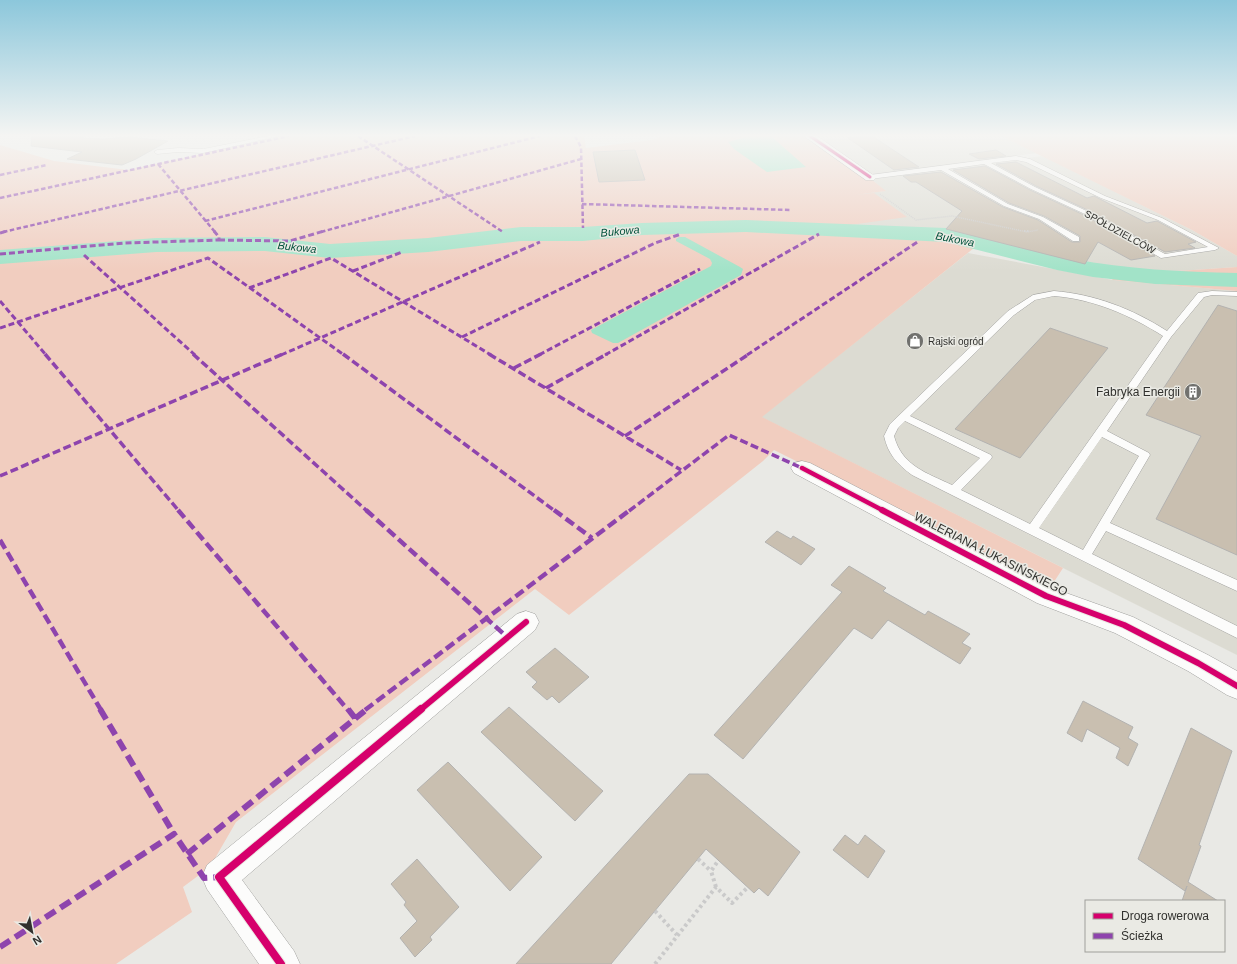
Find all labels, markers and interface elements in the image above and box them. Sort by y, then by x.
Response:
street label: SPÓŁDZIELCÓW [1083,207,1158,256]
water label: Bukowa [600,223,640,239]
water label: Bukowa [935,229,975,249]
water label: Bukowa [277,239,317,255]
shop icon: Rajski ogród [905,331,925,351]
place label: Rajski ogród [928,336,984,347]
building icon: Fabryka Energii [1183,382,1203,402]
place label: Fabryka Energii [1096,385,1180,399]
street label: WALERIANA ŁUKASIŃSKIEGO [912,508,1070,599]
legend [1085,900,1225,952]
text: Droga rowerowa [1121,909,1209,923]
north arrow [12,912,52,952]
text: Ścieżka [1121,928,1163,943]
text: N [31,933,44,948]

